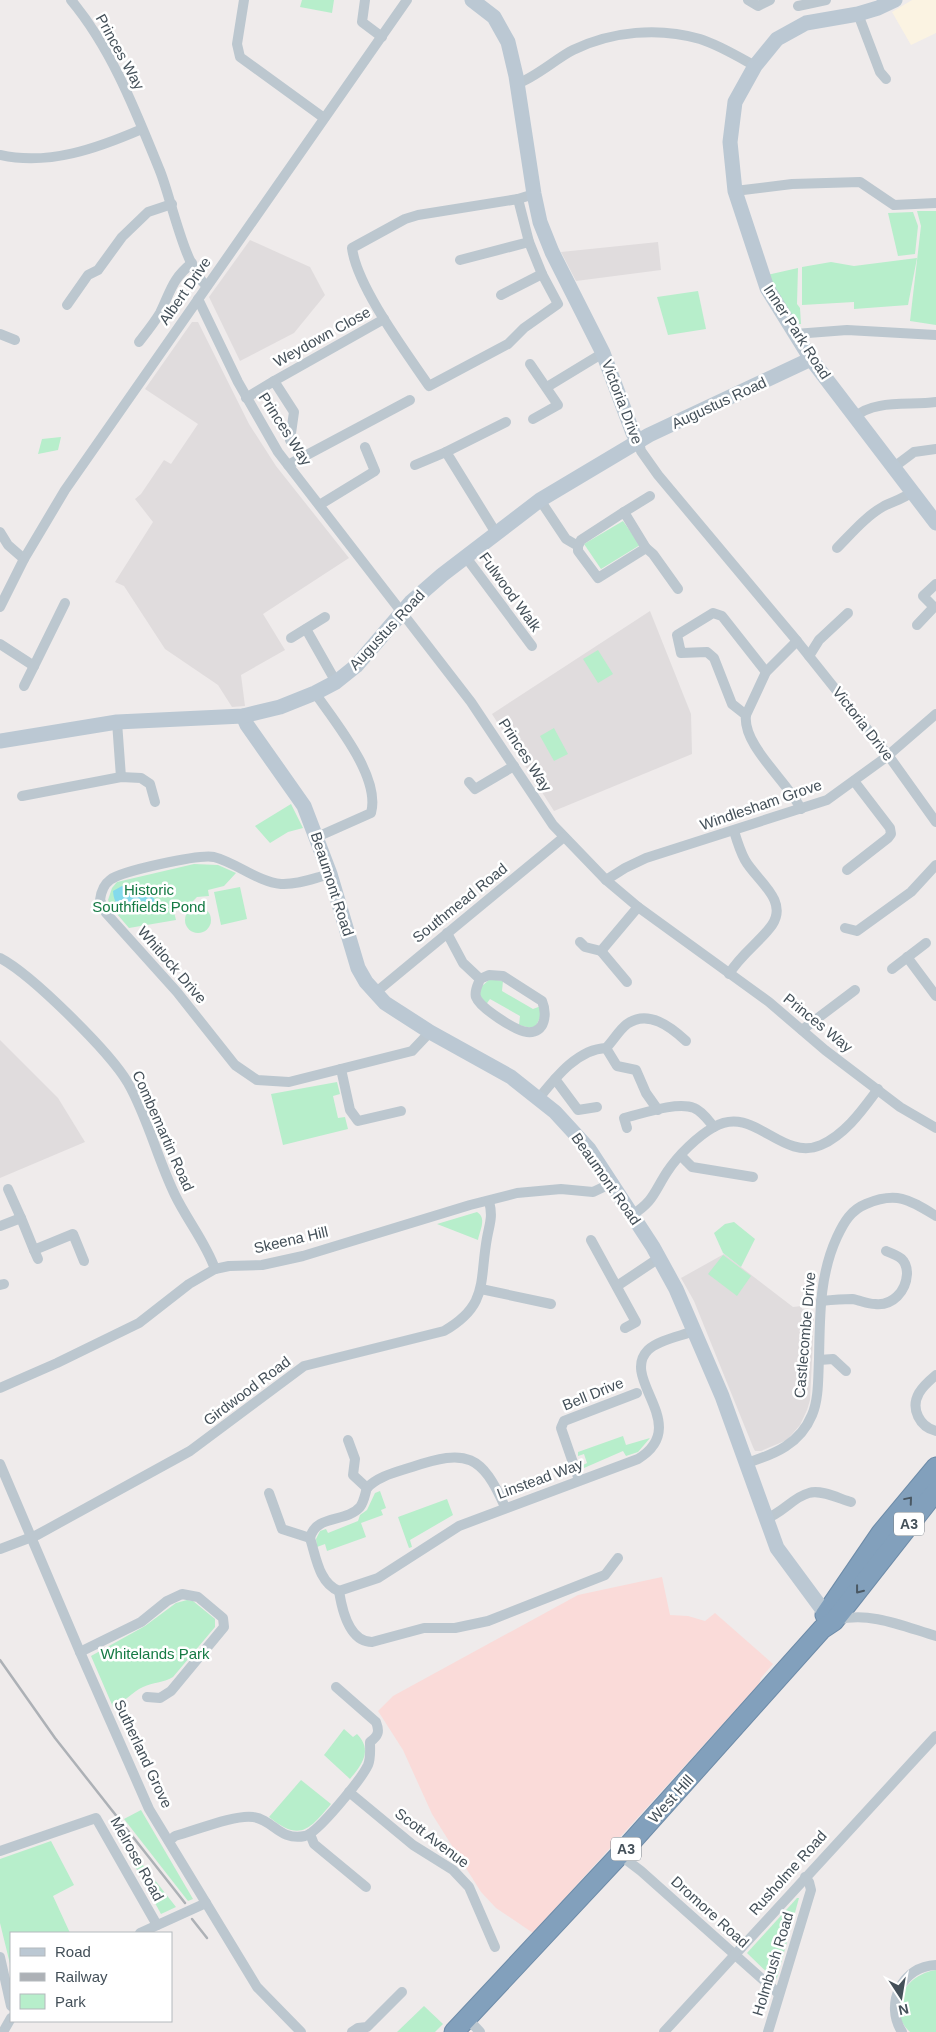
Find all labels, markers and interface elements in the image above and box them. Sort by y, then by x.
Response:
street label: Princes Way [93,11,148,93]
street label: Albert Drive [155,254,214,328]
street label: Inner Park Road [761,281,834,382]
street label: Weydown Close [270,303,373,370]
street label: Victoria Drive [599,357,646,446]
street label: Augustus Road [669,373,769,432]
street label: Princes Way [256,389,316,469]
street label: Fulwood Walk [476,549,545,635]
street label: Augustus Road [345,586,428,673]
street label: Victoria Drive [829,683,897,764]
street label: Princes Way [496,715,556,795]
street label: Windlesham Grove [698,776,824,833]
street label: Beaumont Road [308,830,357,938]
street label: Southmead Road [409,859,510,946]
park label: Historic Southfields Pond [92,881,206,915]
street label: Whitlock Drive [135,923,210,1006]
street label: Princes Way [780,990,857,1056]
street label: Combemartin Road [129,1068,198,1194]
street label: Beaumont Road [568,1129,644,1228]
street label: Skeena Hill [252,1223,330,1256]
street label: Castlecombe Drive [791,1271,818,1399]
street label: Girdwood Road [200,1352,293,1429]
street label: Bell Drive [560,1374,626,1413]
street label: Linstead Way [494,1455,586,1502]
one-way arrow [903,1496,912,1505]
road number: A3 [894,1512,924,1536]
one-way arrow [856,1584,864,1593]
park label: Whitelands Park [100,1645,210,1662]
street label: Sutherland Grove [111,1697,176,1811]
street label: West Hill [645,1771,697,1826]
street label: Scott Avenue [392,1804,473,1871]
street label: Melrose Road [107,1814,168,1904]
street label: Rusholme Road [745,1827,830,1918]
road number: A3 [611,1838,641,1860]
street label: Dromore Road [668,1872,753,1951]
street label: Holmbush Road [749,1910,796,2018]
legend [10,1932,172,2022]
text: Road [55,1943,91,1960]
text: Railway [55,1968,108,1985]
north arrow [876,1972,926,2022]
text: Park [55,1993,86,2010]
text: N [897,2001,910,2019]

